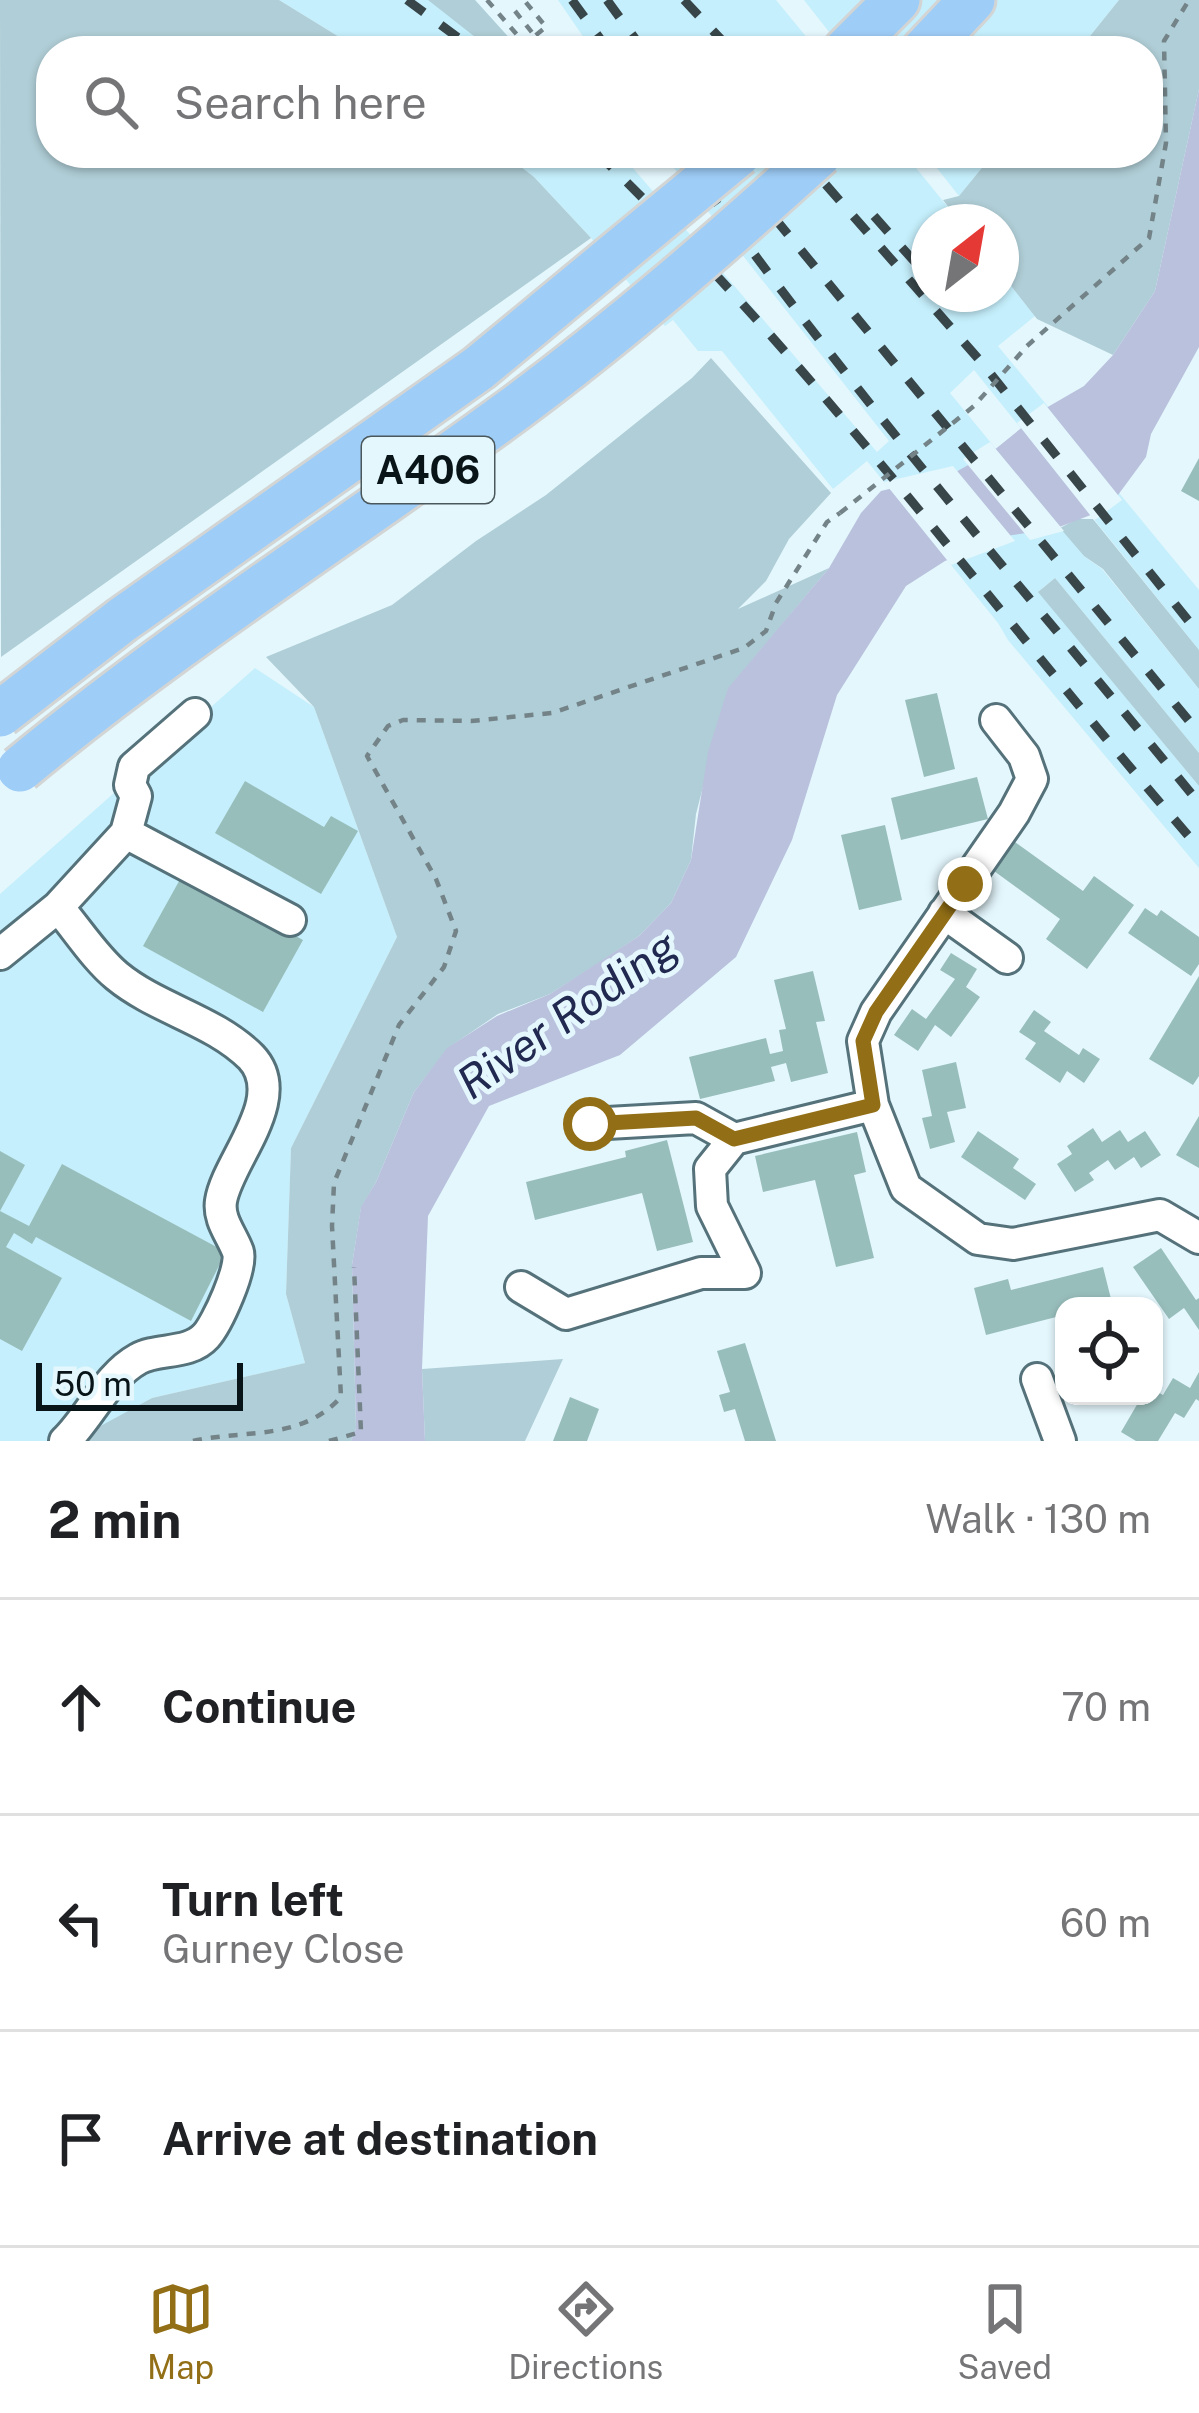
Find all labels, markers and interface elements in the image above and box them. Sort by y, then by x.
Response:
search box [36,36,1163,168]
icon: search [78,69,144,135]
text: Search here [174,76,427,129]
north arrow [911,204,1019,312]
road number: A406 [362,437,494,503]
route end [938,857,992,911]
water label: River Roding [447,919,687,1109]
route start [563,1097,617,1151]
map controls [1055,1297,1163,1405]
button: locate [1055,1297,1163,1405]
scale bar [36,1357,243,1410]
text: 50 m [54,1365,132,1403]
text: 2 min [48,1490,182,1549]
text: Walk · 130 m [926,1496,1151,1542]
icon: ahead [48,1674,114,1740]
text: Continue [162,1680,356,1733]
text: 70 m [1061,1684,1151,1730]
text: Turn left [162,1873,344,1926]
icon: left [48,1890,114,1956]
text: 60 m [1060,1900,1151,1946]
text: Gurney Close [162,1926,405,1972]
icon: arrive [48,2106,114,2172]
text: Arrive at destination [162,2112,598,2165]
tab: Map [147,2276,214,2386]
tab: Directions [508,2276,663,2386]
tab: Saved [958,2276,1052,2386]

